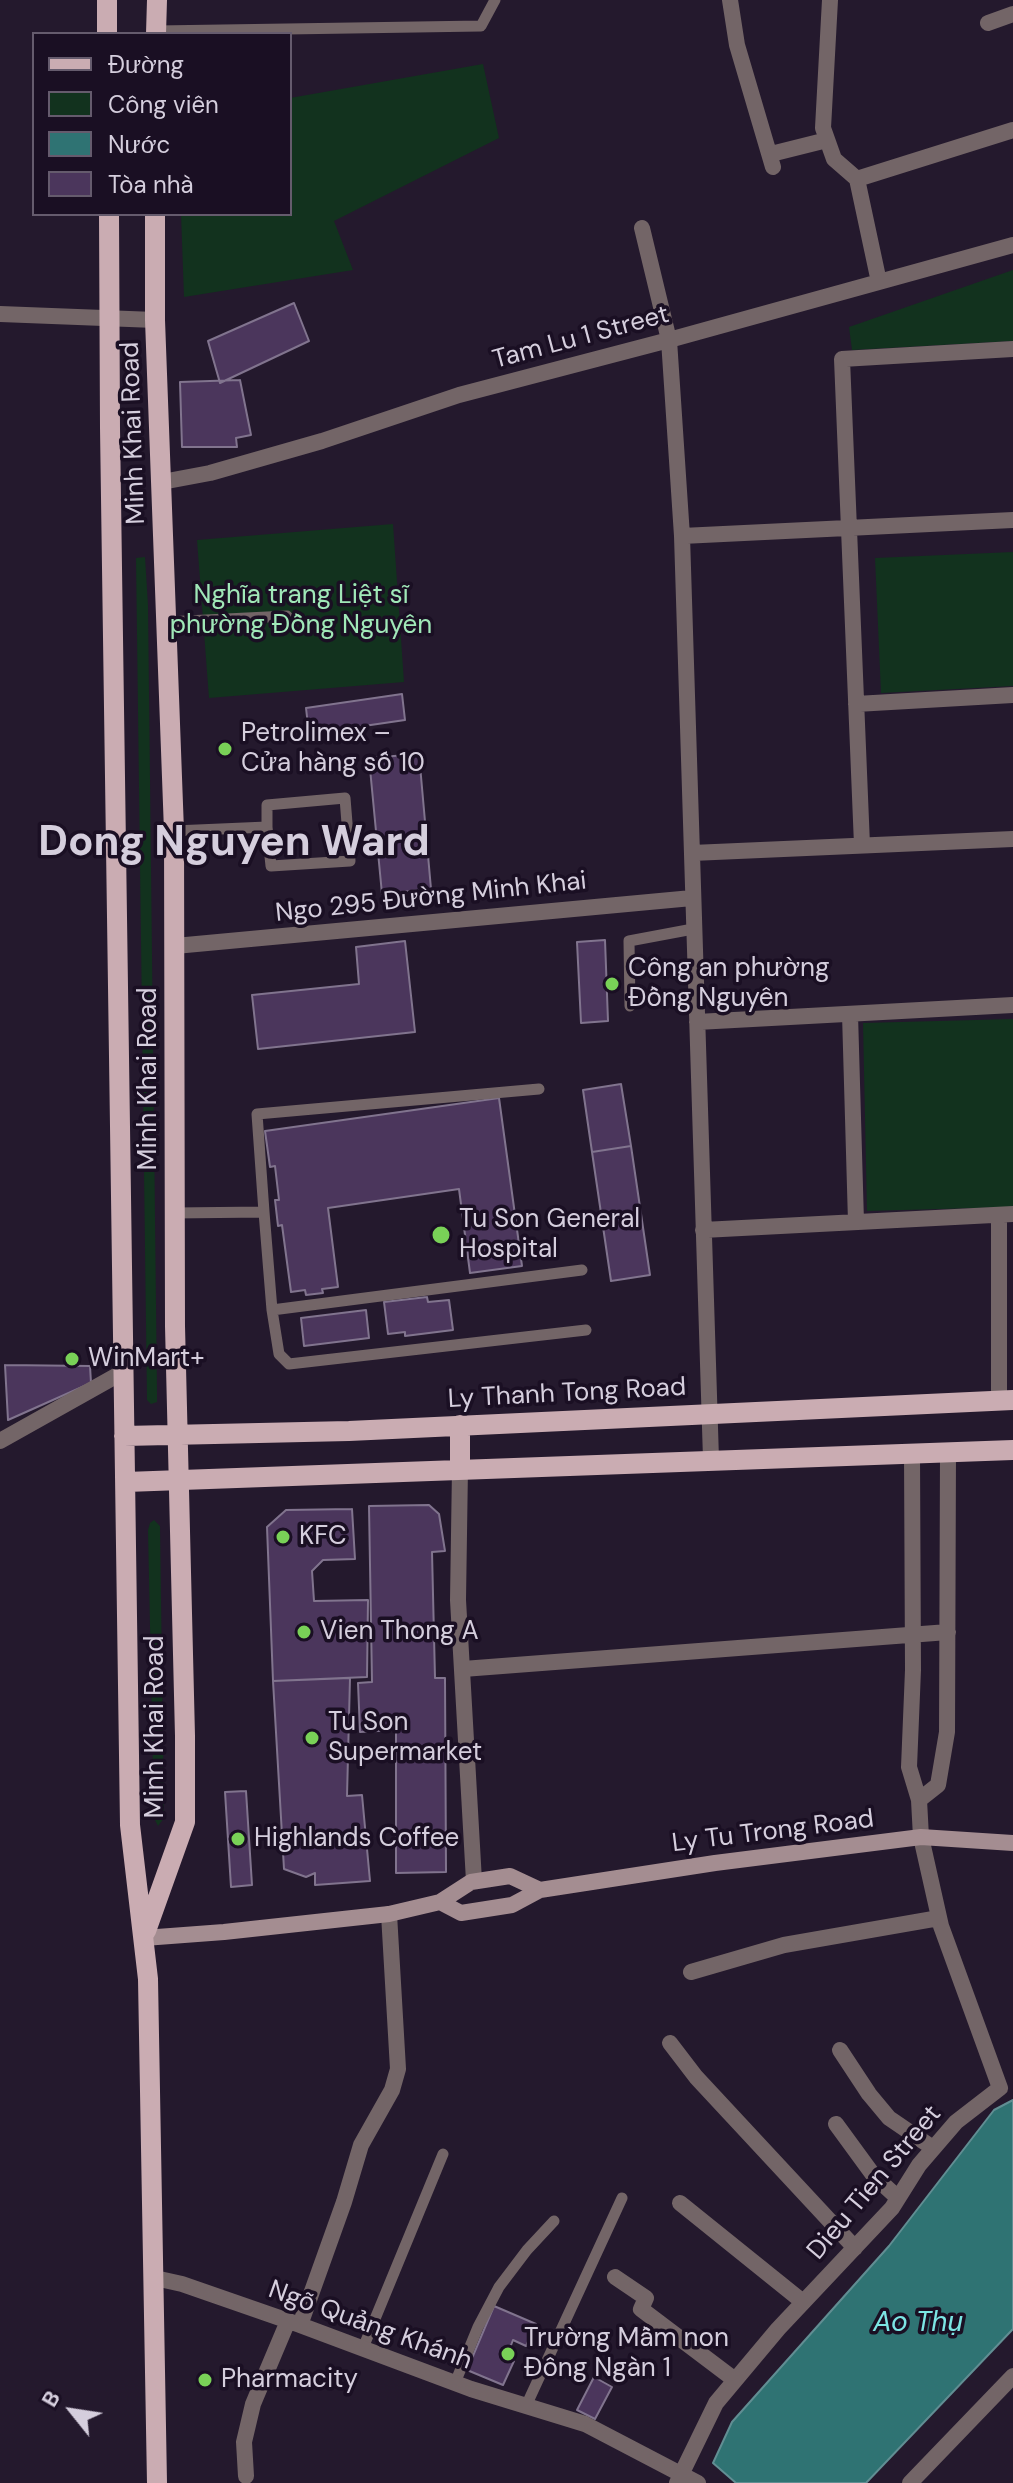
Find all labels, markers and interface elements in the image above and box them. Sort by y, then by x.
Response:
legend [32,32,292,216]
text: Đường [108,49,184,80]
text: Công viên [108,89,219,120]
text: Nước [108,129,170,160]
text: Tòa nhà [108,169,194,200]
street label: Tam Lu 1 Street [489,299,673,377]
street label: Minh Khai Road [115,341,153,525]
park label: Nghĩa trang Liệt sĩ phường Đồng Nguyên [170,580,432,642]
place label: Petrolimex – Cửa hàng số 10 [241,718,425,780]
marker: Petrolimex – Cửa hàng số 10 [216,740,234,758]
district label: Dong Nguyen Ward [38,819,430,869]
street label: Ngo 295 Đường Minh Khai [274,866,588,930]
place label: Công an phường Đồng Nguyên [628,953,830,1014]
marker: Công an phường Đồng Nguyên [603,975,621,993]
street label: Minh Khai Road [133,988,165,1170]
place label: Tu Son General Hospital [459,1204,640,1266]
marker: Tu Son General Hospital [430,1224,452,1246]
place label: WinMart+ [88,1343,204,1375]
marker: WinMart+ [63,1350,81,1368]
street label: Ly Thanh Tong Road [447,1372,687,1416]
place label: KFC [299,1521,347,1553]
marker: KFC [274,1528,292,1546]
place label: Vien Thong A [320,1616,479,1648]
marker: Vien Thong A [295,1623,313,1641]
street label: Minh Khai Road [140,1636,172,1818]
place label: Tu Son Supermarket [328,1707,482,1768]
marker: Tu Son Supermarket [303,1729,321,1747]
street label: Ly Tu Trong Road [670,1804,876,1860]
place label: Highlands Coffee [254,1823,459,1855]
marker: Highlands Coffee [229,1830,247,1848]
street label: Dieu Tien Street [801,2099,949,2267]
street label: Ngõ Quảng Khánh [264,2275,476,2377]
water label: Ao Thụ [873,2307,963,2341]
place label: Trường Mầm non Đông Ngàn 1 [524,2323,729,2384]
marker: Trường Mầm non Đông Ngàn 1 [499,2345,517,2363]
place label: Pharmacity [221,2364,358,2396]
north arrow [32,2371,112,2451]
marker: Pharmacity [196,2371,214,2389]
text: B [35,2385,67,2412]

